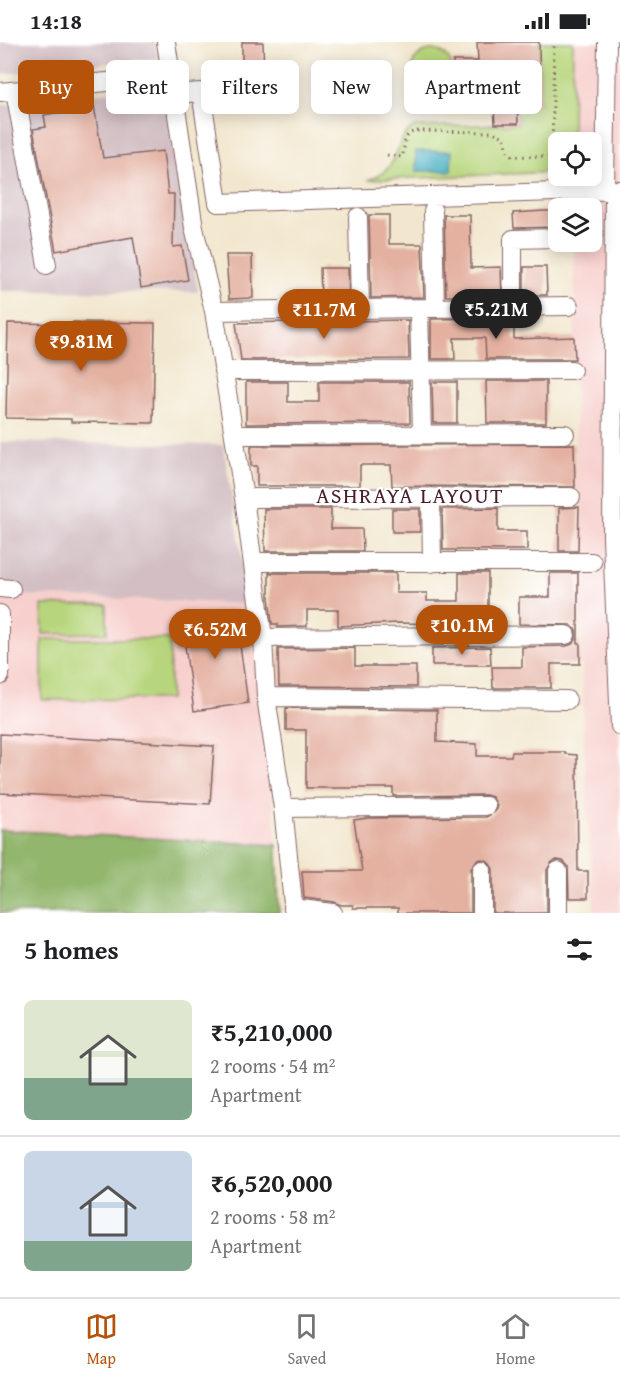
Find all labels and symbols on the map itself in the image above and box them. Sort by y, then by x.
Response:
pin: ₹11.7M [275,289,373,340]
pin: ₹5.21M [447,289,545,340]
pin: ₹9.81M [32,321,130,372]
district label: ASHRAYA LAYOUT [316,479,504,511]
pin: ₹10.1M [413,605,511,656]
pin: ₹6.52M [166,609,264,660]

